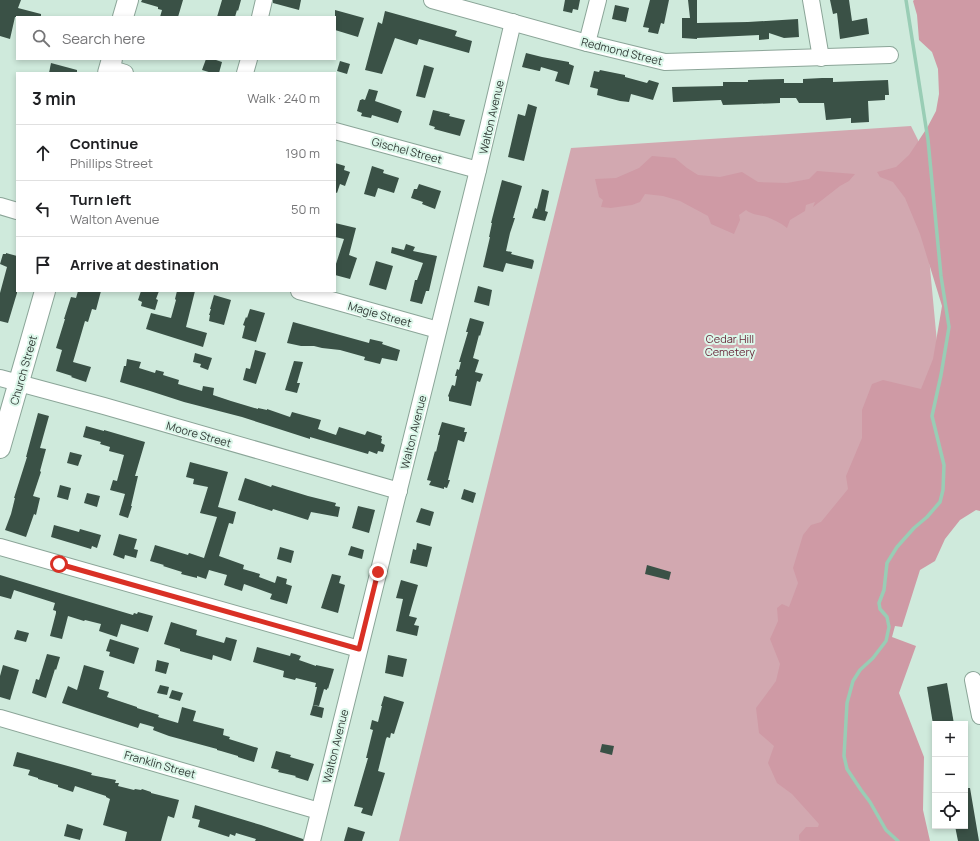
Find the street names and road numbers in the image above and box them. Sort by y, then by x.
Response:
street label: Redmond Street [580,34,664,68]
street label: Walton Avenue [475,78,507,156]
street label: Gischel Street [370,133,444,167]
street label: Magie Street [347,298,413,330]
street label: Church Street [6,333,40,407]
street label: Walton Avenue [397,393,430,470]
street label: Moore Street [165,418,233,450]
street label: Walton Avenue [319,707,352,784]
street label: Franklin Street [123,747,197,781]

